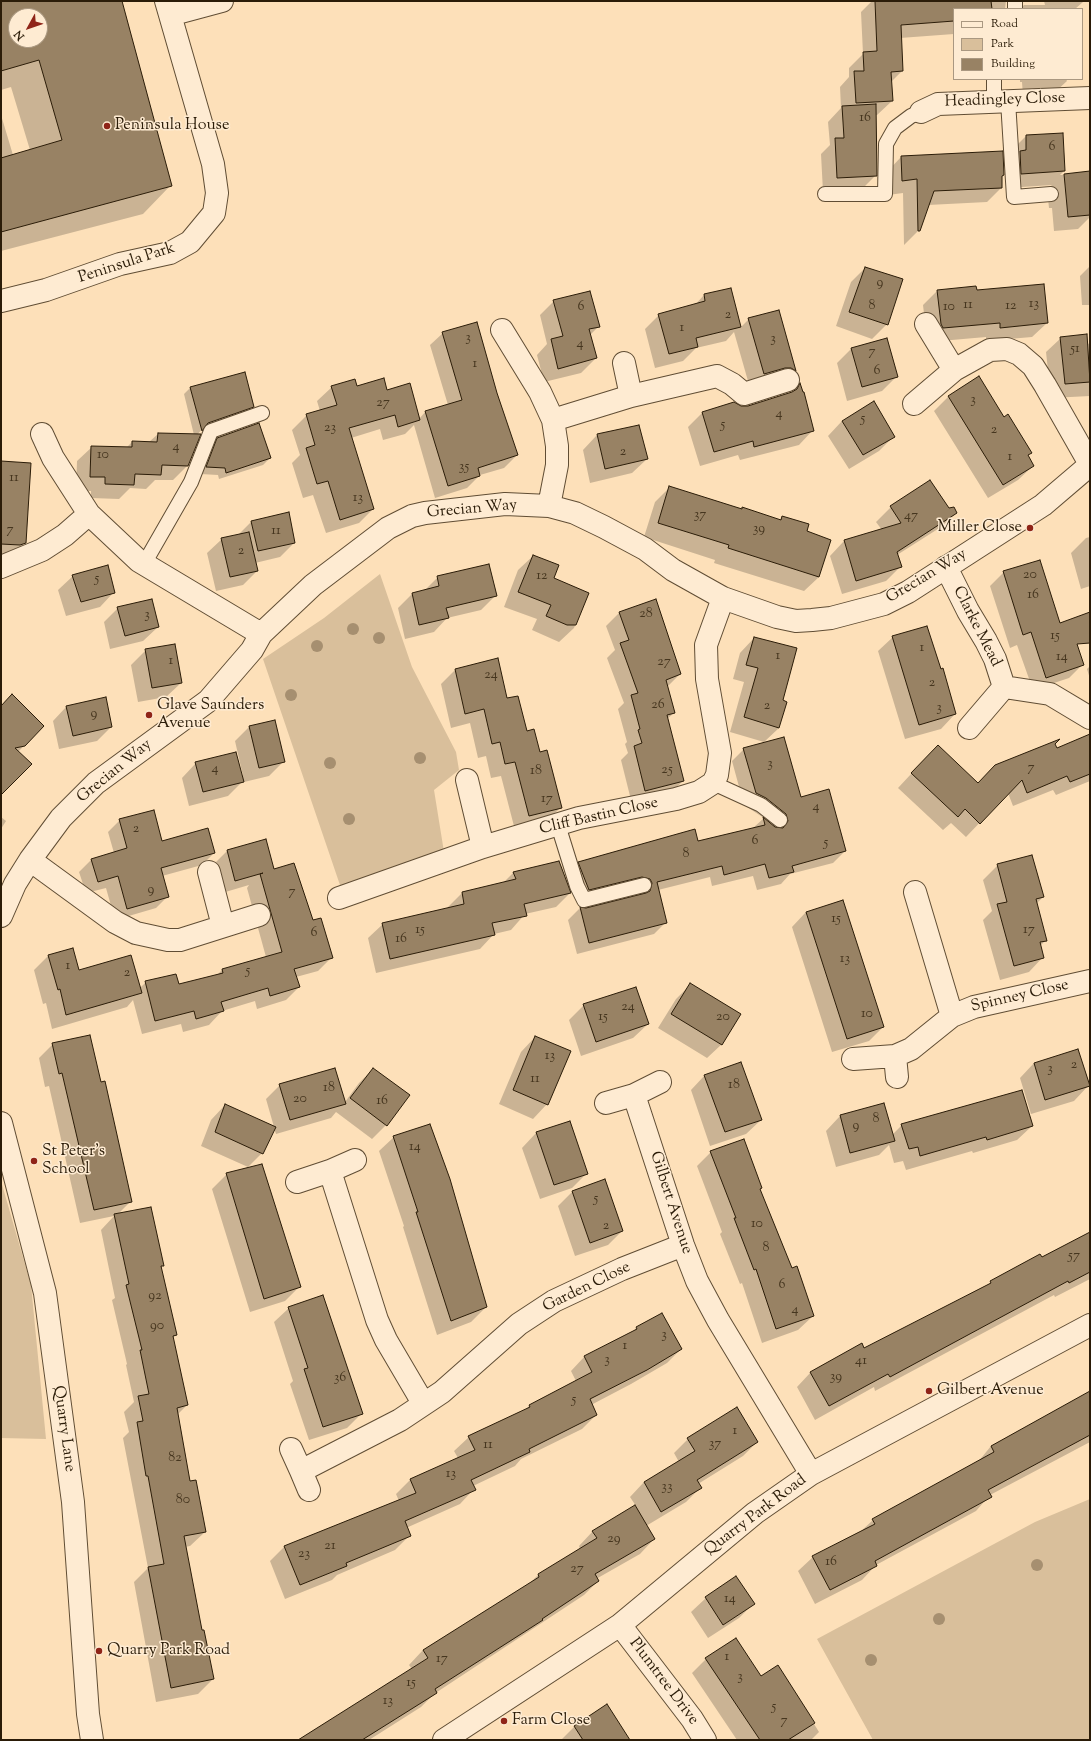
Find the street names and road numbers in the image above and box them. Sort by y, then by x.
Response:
street label: Headingley Close [944,89,1066,113]
street label: Peninsula Park [76,239,178,289]
street label: Grecian Way [426,496,518,524]
street label: Grecian Way [883,545,971,609]
street label: Clarke Mead [948,584,1004,670]
street label: Grecian Way [74,736,156,808]
street label: Cliff Bastin Close [538,794,660,840]
street label: Spinney Close [969,976,1071,1018]
street label: Gilbert Avenue [644,1149,696,1257]
street label: Garden Close [540,1259,634,1317]
street label: Quarry Lane [47,1385,79,1473]
street label: Quarry Park Road [701,1471,811,1561]
street label: Plumtree Drive [624,1635,702,1729]

